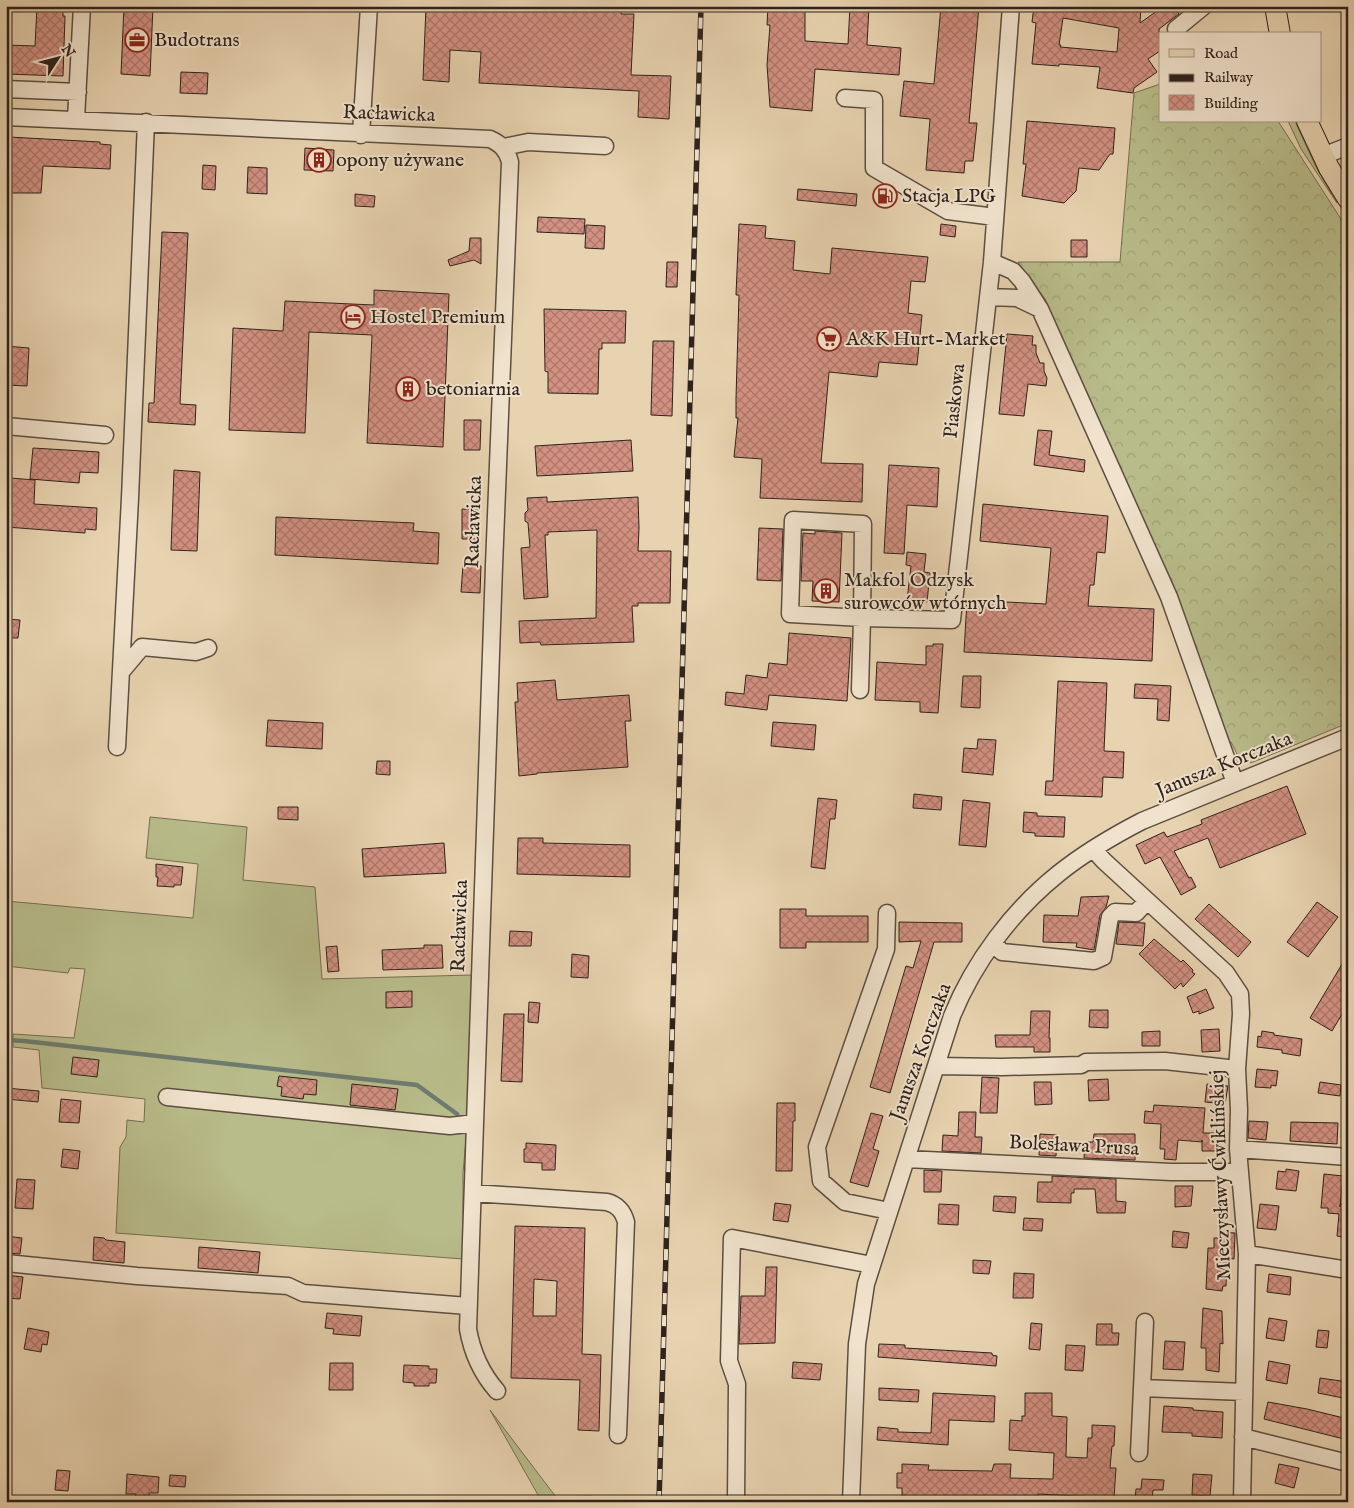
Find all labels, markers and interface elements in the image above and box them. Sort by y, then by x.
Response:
office icon: Budotrans [124,27,150,53]
place label: Budotrans [154,28,240,53]
north arrow [32,32,82,82]
legend [1159,32,1322,122]
text: N [56,40,79,61]
text: Road [1204,44,1239,63]
text: Railway [1204,68,1254,87]
text: Building [1204,94,1259,113]
street label: Racławicka [342,100,436,128]
building icon: opony używane [306,147,332,173]
place label: opony używane [336,148,464,173]
fuel station icon: Stacja LPG [872,183,898,209]
place label: Stacja LPG [902,184,996,209]
hotel icon: Hostel Premium [340,304,366,330]
place label: Hostel Premium [370,305,505,330]
supermarket icon: A&K Hurt-Market [816,326,842,352]
place label: A&K Hurt-Market [845,327,1006,352]
street label: Piaskowa [939,362,971,440]
building icon: betoniarnia [395,376,421,402]
place label: betoniarnia [426,377,520,402]
street label: Racławicka [460,475,488,569]
place label: Makfol Odzysk surowców wtórnych [844,568,1007,616]
building icon: Makfol Odzysk surowców wtórnych [813,578,839,604]
street label: Janusza Korczaka [1150,726,1296,804]
street label: Racławicka [446,879,474,973]
street label: Janusza Korczaka [884,979,958,1126]
street label: Mieczysławy Ćwiklińskiej [1205,1069,1237,1281]
street label: Bolesława Prusa [1008,1130,1140,1162]

